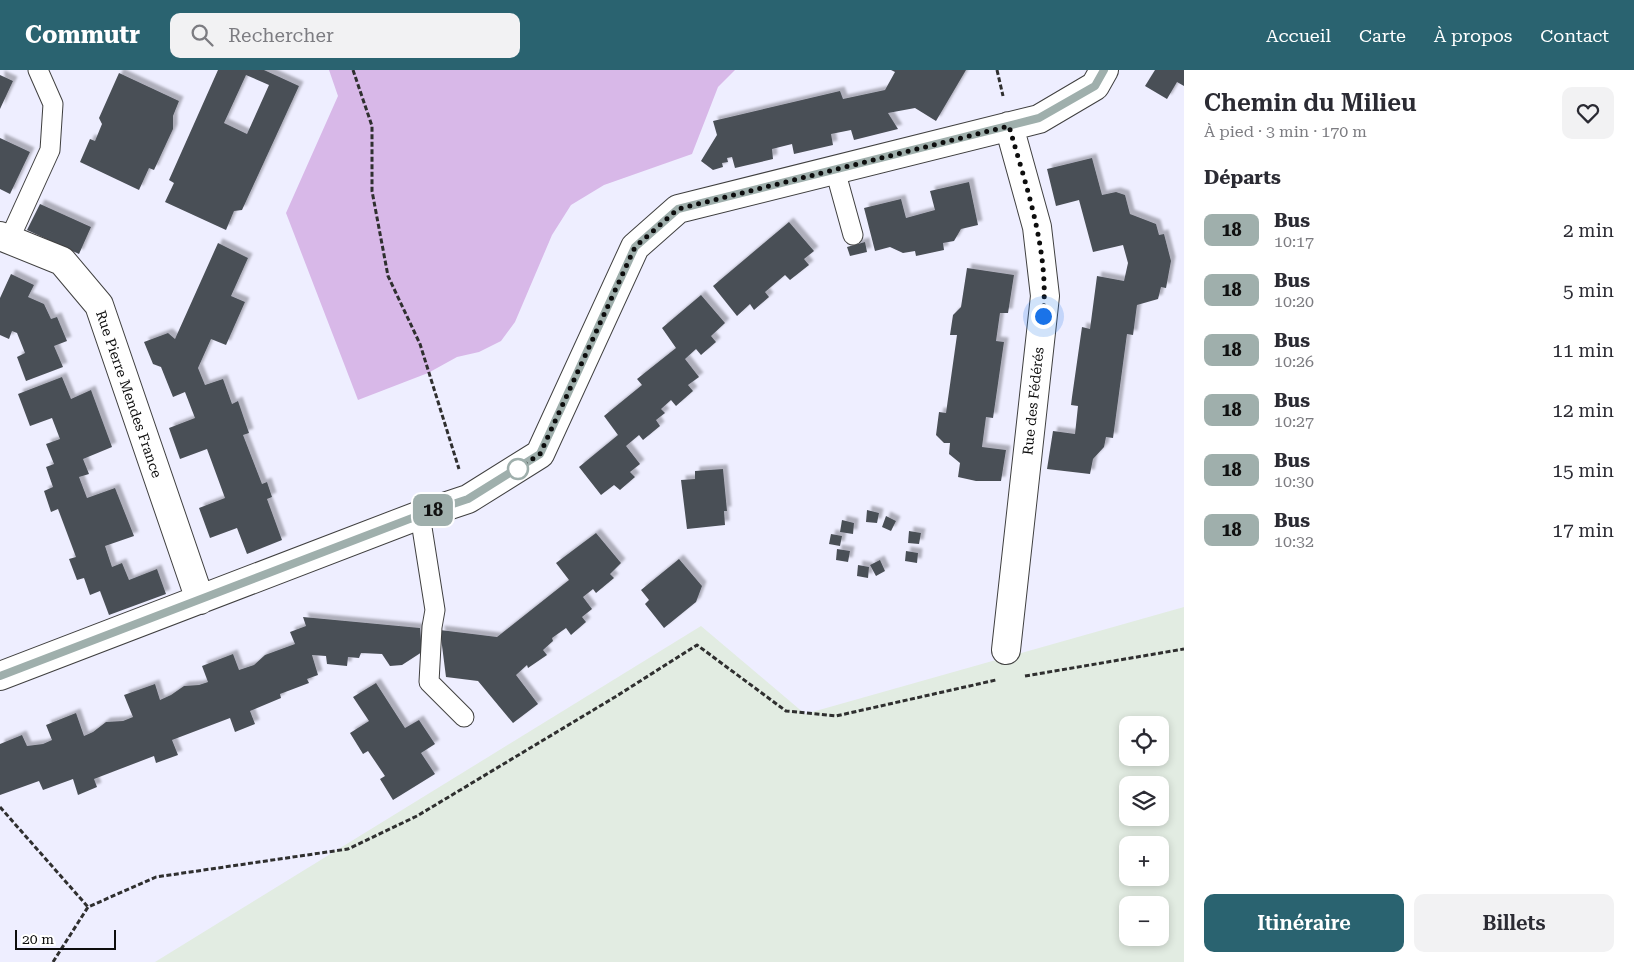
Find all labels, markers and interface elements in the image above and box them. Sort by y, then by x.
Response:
search box [170,13,520,58]
text: Commutr [25,21,140,49]
icon: search [188,21,216,49]
text: Rechercher [228,24,334,47]
text: Accueil [1266,25,1331,46]
text: Carte [1359,25,1406,46]
text: À propos [1434,25,1512,46]
text: Contact [1540,25,1609,46]
button: heart [1562,87,1614,139]
text: Chemin du Milieu [1204,89,1417,117]
text: À pied · 3 min · 170 m [1204,122,1367,141]
text: Départs [1204,166,1281,189]
text: Bus [1274,209,1310,232]
text: 18 [1221,219,1242,240]
text: 2 min [1563,219,1614,242]
text: 10:17 [1274,232,1314,251]
text: Bus [1274,269,1310,292]
text: 18 [1221,279,1242,300]
text: 5 min [1563,279,1614,302]
text: 10:20 [1274,292,1314,311]
your location [1031,304,1056,329]
street label: Rue Pierre Mendes France [93,308,165,480]
text: Bus [1274,329,1310,352]
text: 18 [1221,339,1242,360]
text: 11 min [1552,339,1614,362]
street label: Rue des Fédérés [1019,346,1047,456]
text: 10:26 [1274,352,1314,371]
text: Bus [1274,389,1310,412]
text: 18 [1221,399,1242,420]
text: 12 min [1552,399,1614,422]
text: 10:27 [1274,412,1314,431]
text: Bus [1274,449,1310,472]
unlabelled marker [507,458,529,480]
text: 18 [1221,459,1242,480]
text: 15 min [1552,459,1614,482]
text: 10:30 [1274,472,1314,491]
line badge: 18 [410,494,456,526]
text: 18 [423,499,443,520]
text: Bus [1274,509,1310,532]
text: 18 [1221,519,1242,540]
text: 17 min [1552,519,1614,542]
text: 10:32 [1274,532,1314,551]
map controls [1119,716,1169,946]
button: locate [1119,716,1169,766]
button: layers [1119,776,1169,826]
button: + [1119,836,1169,886]
button: Itinéraire [1204,894,1404,952]
button: Billets [1414,894,1614,952]
button: − [1119,896,1169,946]
scale bar [15,927,116,950]
text: 20 m [22,931,54,947]

